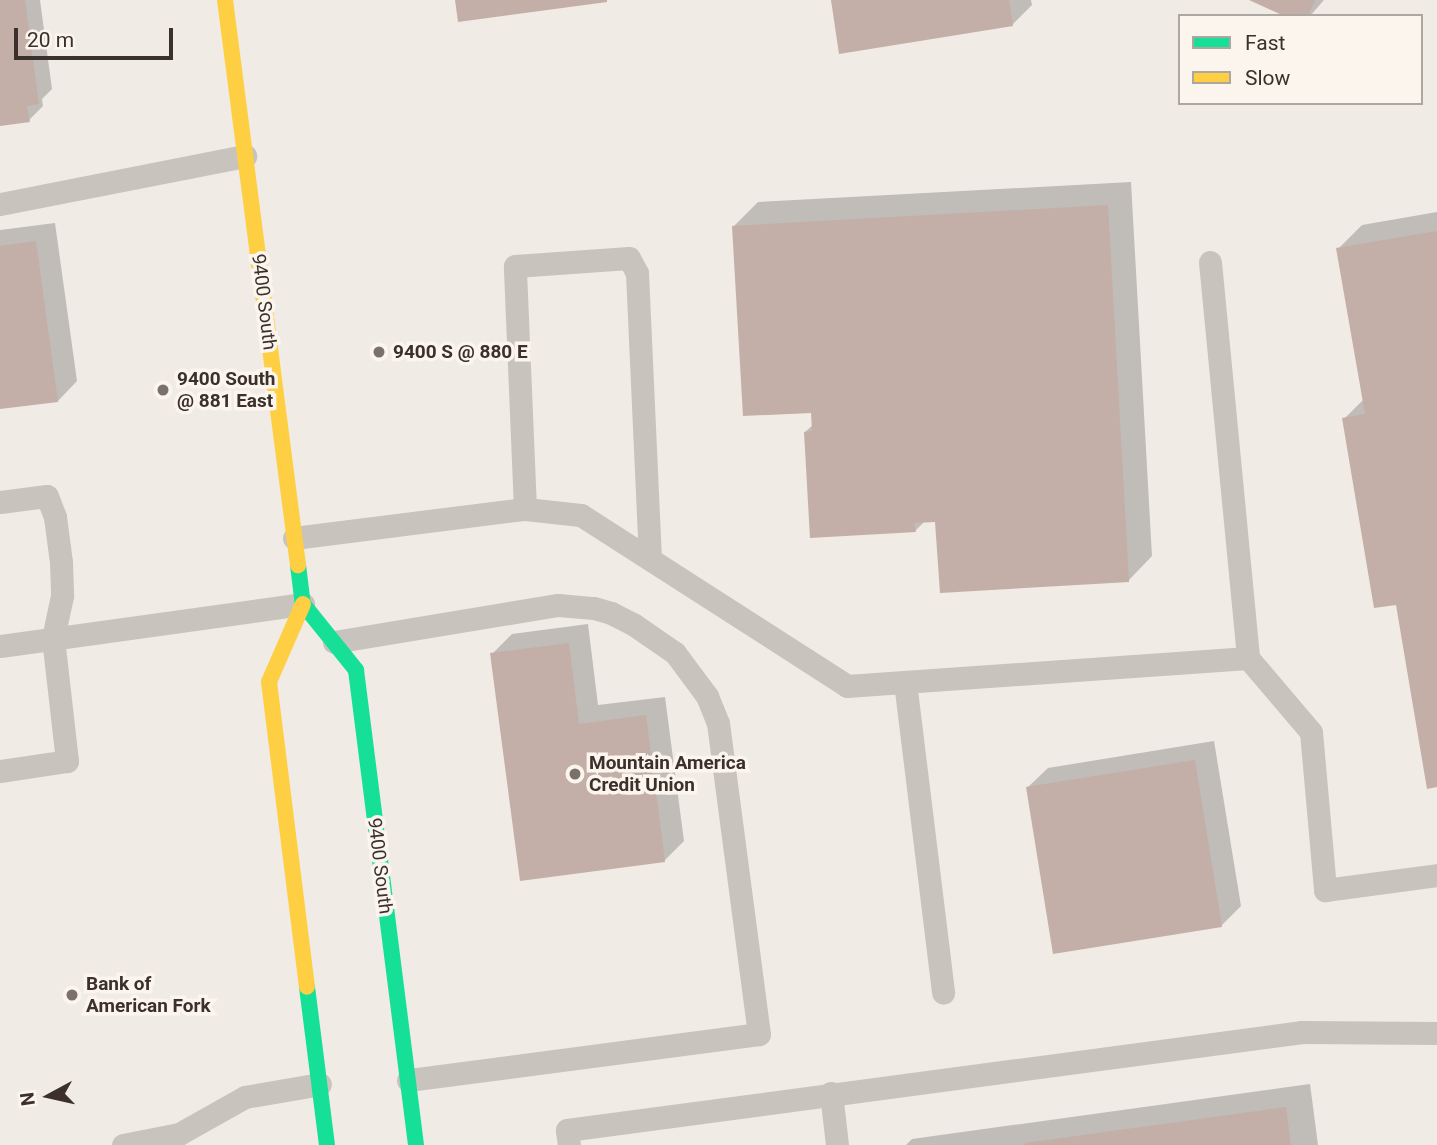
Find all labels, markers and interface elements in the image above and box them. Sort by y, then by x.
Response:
scale bar [18,14,177,58]
legend [1178,14,1423,105]
text: 20 m [27,28,74,52]
text: Fast [1245,31,1285,55]
text: Slow [1245,66,1290,90]
street label: 9400 South [247,253,281,351]
place label: 9400 S @ 880 E [393,341,528,363]
marker: 9400 S @ 880 E [371,344,387,360]
place label: 9400 South @ 881 East [177,368,275,412]
marker: 9400 South @ 881 East [155,382,171,398]
place label: Mountain America Credit Union [589,752,746,796]
marker: Mountain America Credit Union [567,766,583,782]
street label: 9400 South [363,817,397,915]
place label: Bank of American Fork [86,973,211,1017]
marker: Bank of American Fork [64,987,80,1003]
north arrow [14,1061,84,1131]
text: N [15,1091,40,1107]

